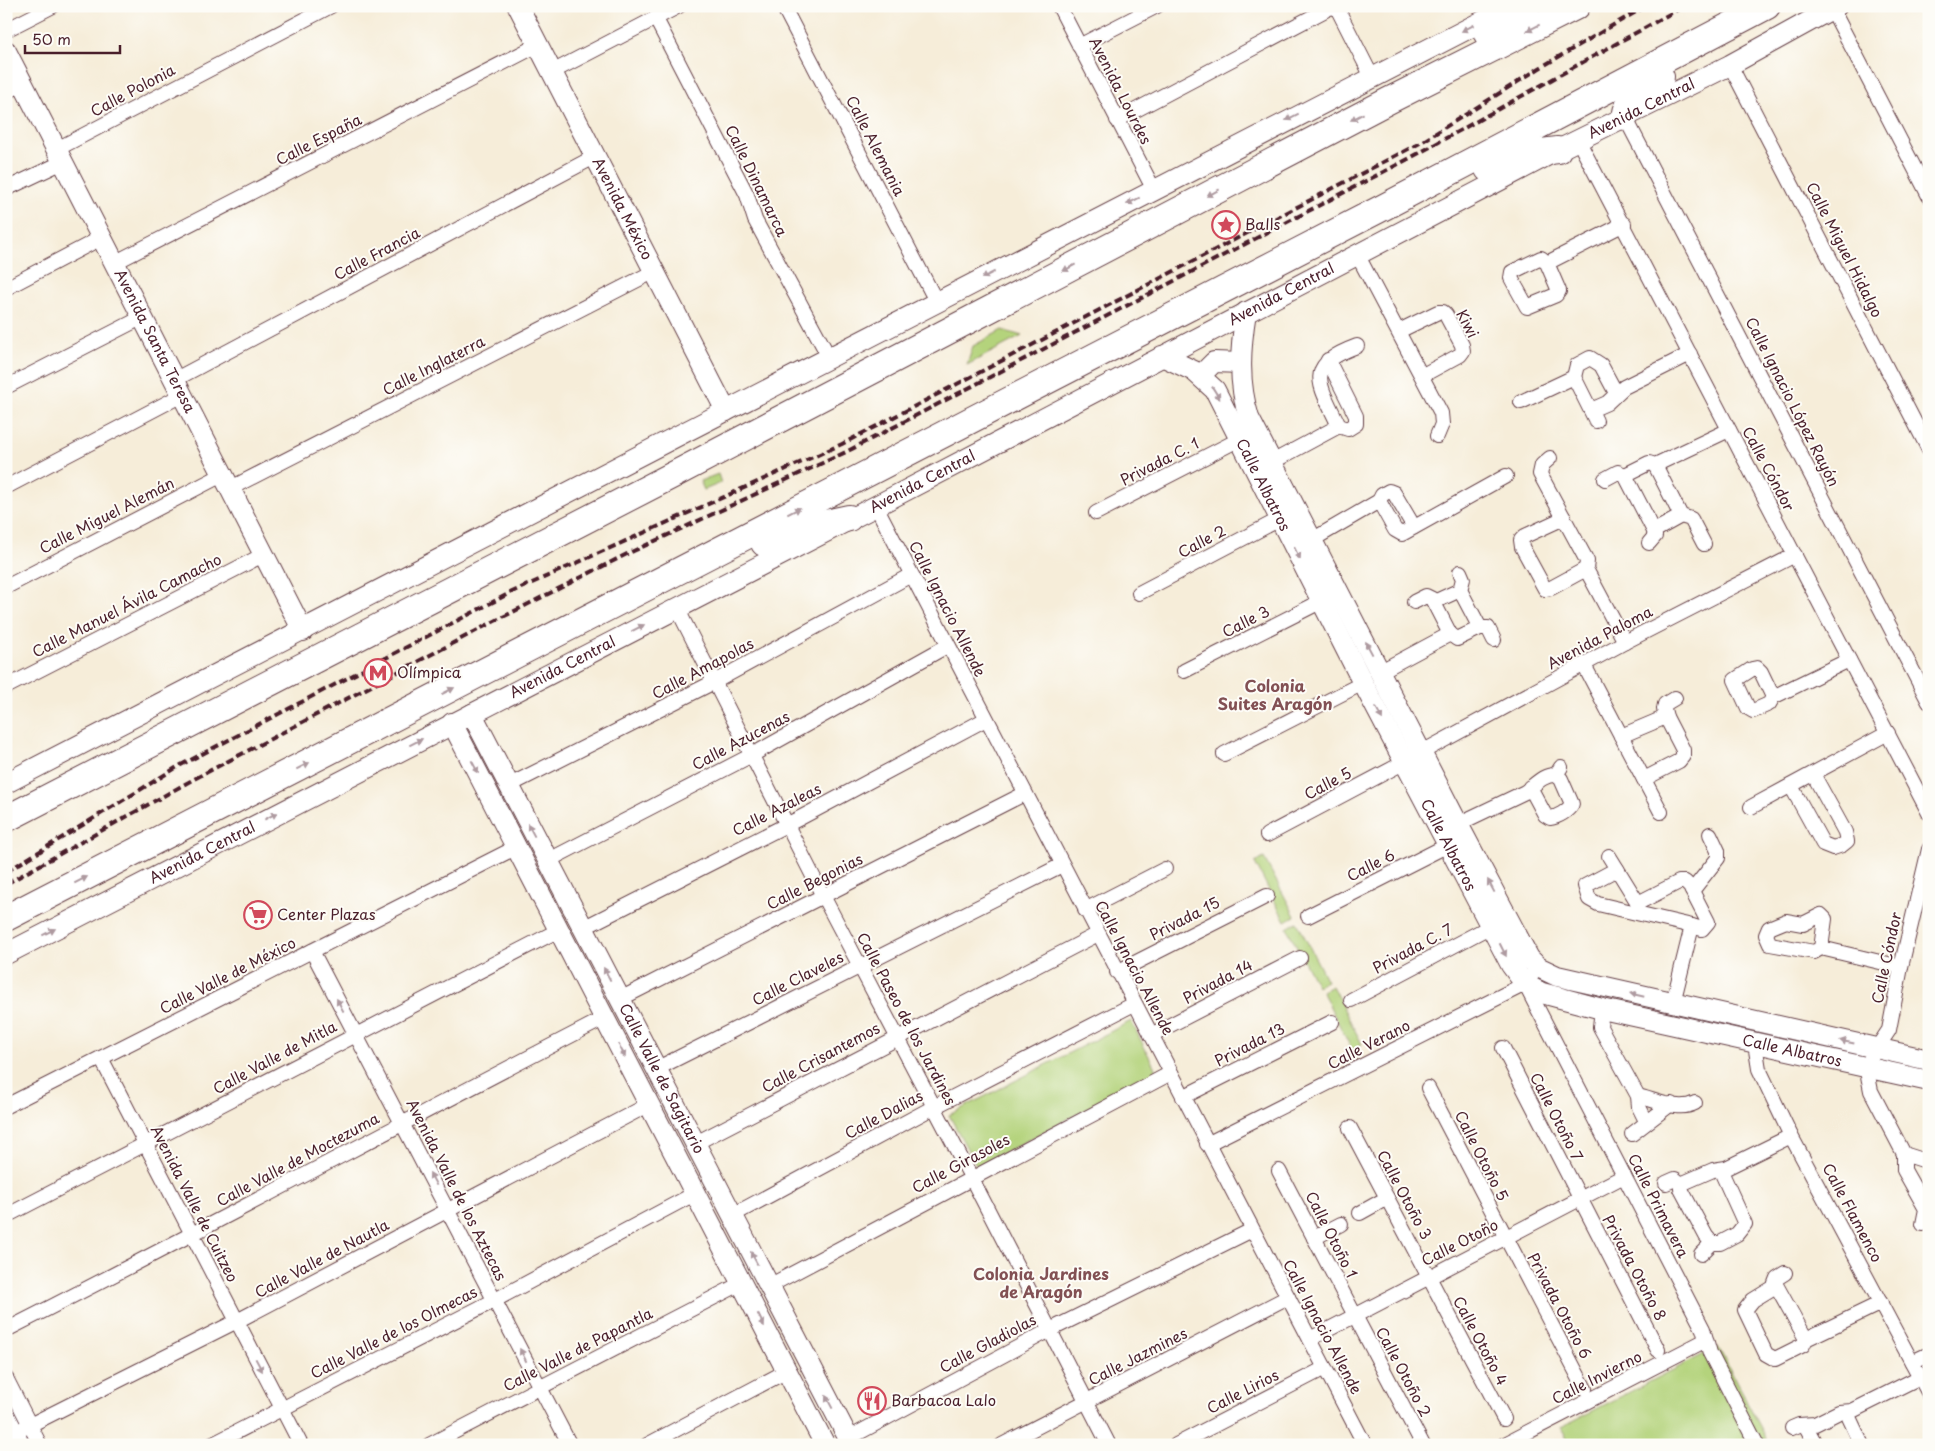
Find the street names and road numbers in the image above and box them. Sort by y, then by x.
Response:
street label: Avenida Lourdes [1084,33,1158,148]
street label: Calle Polonia [86,57,180,122]
street label: Avenida Central [1583,71,1698,144]
street label: Calle Alemania [841,91,912,200]
street label: Calle España [271,107,366,170]
street label: Calle Dinamarca [720,121,795,240]
street label: Avenida México [587,153,659,264]
street label: Calle Miguel Hidalgo [1801,178,1889,321]
street label: Calle Francia [329,220,424,285]
street label: Avenida Central [1224,256,1338,330]
street label: Avenida Santa Teresa [110,265,203,417]
street label: Kiwi [1451,305,1485,342]
street label: Calle Ignacio López Rayón [1741,313,1846,490]
street label: Calle Inglaterra [378,329,489,400]
street label: Calle Cóndor [1737,422,1801,515]
street label: Privada C. 1 [1116,431,1203,490]
street label: Calle Albatros [1231,434,1297,535]
street label: Avenida Central [865,443,979,518]
street label: Calle Miguel Alemán [35,471,178,559]
street label: Calle 2 [1173,518,1229,563]
street label: Calle Ignacio Allende [904,536,993,680]
street label: Calle Manuel Ávila Camacho [28,547,225,663]
street label: Calle 3 [1218,599,1273,642]
street label: Avenida Paloma [1543,599,1657,674]
street label: Avenida Central [505,629,619,703]
street label: Calle Amapolas [647,631,758,704]
street label: Calle Azucenas [687,704,794,775]
street label: Calle 5 [1300,761,1355,805]
street label: Calle Azaleas [728,776,825,841]
street label: Calle Albatros [1416,794,1483,895]
street label: Avenida Central [145,815,259,888]
street label: Calle 6 [1342,843,1398,887]
street label: Calle Begonias [762,846,867,915]
street label: Privada 15 [1145,890,1224,945]
street label: Calle Ignacio Allende [1090,896,1181,1039]
street label: Calle Cóndor [1865,910,1906,1005]
street label: Privada C. 7 [1368,917,1457,978]
street label: Calle Paseo de los Jardines [852,928,963,1109]
street label: Calle Valle de México [155,930,299,1019]
street label: Calle Claveles [748,945,847,1011]
street label: Privada 14 [1178,953,1256,1009]
street label: Calle Valle de Sagitario [614,999,712,1157]
street label: Calle Verano [1323,1013,1414,1074]
street label: Calle Valle de Mitla [208,1014,341,1099]
street label: Calle Crisantemos [757,1016,884,1098]
street label: Privada 13 [1210,1016,1288,1071]
street label: Calle Albatros [1741,1027,1844,1072]
street label: Calle Otoño 7 [1525,1068,1590,1165]
street label: Calle Dalias [840,1083,927,1144]
street label: Avenida Valle de los Aztecas [401,1094,513,1284]
street label: Calle Valle de Moctezuma [212,1106,383,1211]
street label: Calle Otoño 5 [1450,1106,1515,1205]
street label: Avenida Valle de Cuitzeo [146,1121,245,1286]
street label: Calle Girasoles [907,1127,1013,1198]
street label: Calle Otoño 3 [1372,1146,1439,1243]
street label: Calle Primavera [1623,1149,1696,1262]
street label: Calle Flamenco [1818,1159,1889,1266]
street label: Calle Otoño 1 [1301,1187,1364,1282]
street label: Privada Otoño 8 [1598,1210,1673,1324]
street label: Calle Valle de Nautla [250,1212,393,1303]
street label: Calle Otoño [1417,1212,1502,1271]
street label: Privada Otoño 6 [1523,1248,1598,1362]
street label: Calle Ignacio Allende [1278,1255,1369,1398]
street label: Calle Valle de los Olmecas [306,1280,481,1384]
street label: Calle Otoño 4 [1448,1292,1515,1389]
street label: Calle Valle de Papantla [498,1301,657,1396]
street label: Calle Gladiolas [935,1307,1040,1378]
street label: Calle Jazmines [1084,1321,1191,1391]
street label: Calle Otoño 2 [1371,1322,1438,1420]
street label: Calle Invierno [1547,1344,1645,1409]
street label: Calle Lirios [1202,1363,1283,1419]

